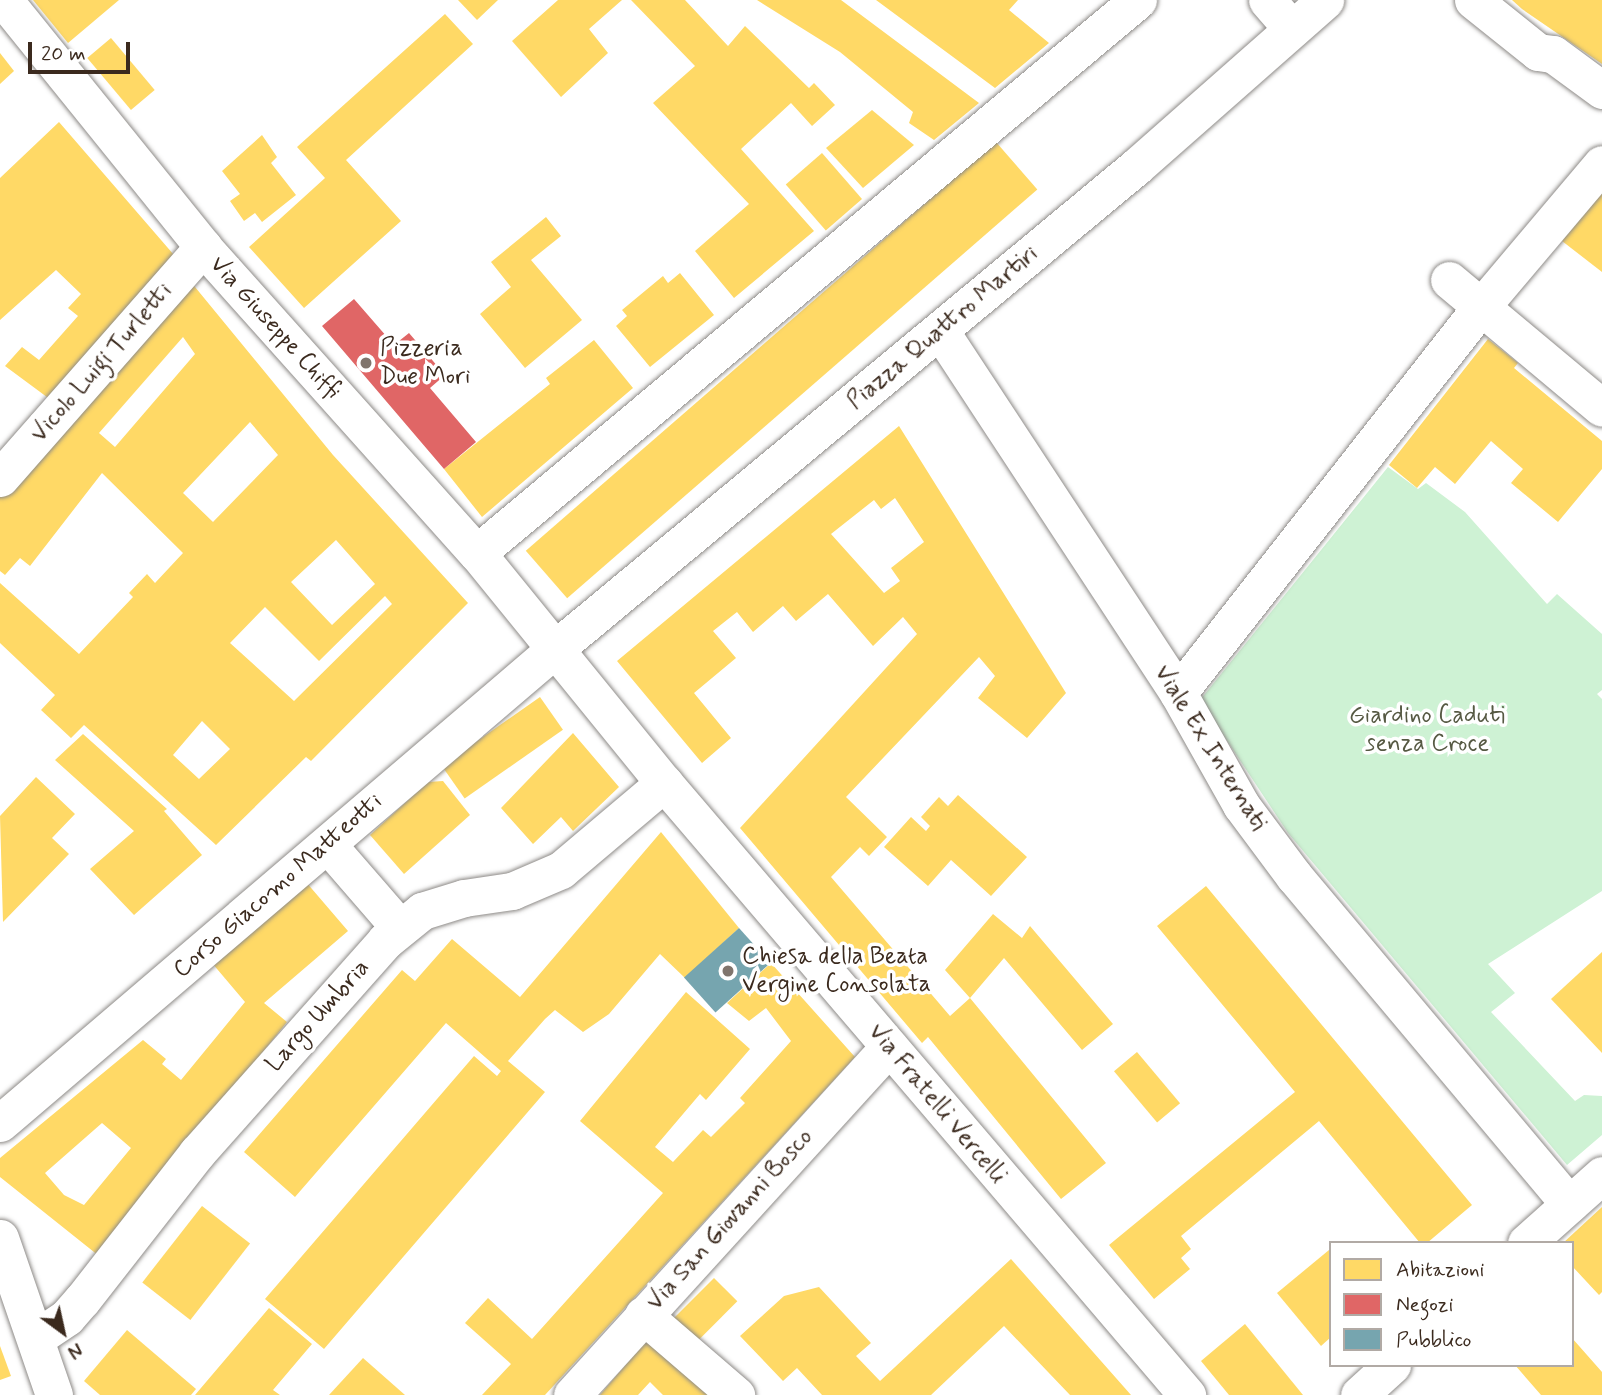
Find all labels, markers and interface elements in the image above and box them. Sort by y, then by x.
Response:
scale bar [32,28,133,72]
text: 20 m [41,40,86,68]
street label: Piazza Quattro Martiri [842,240,1044,416]
street label: Via Giuseppe Chiffi [202,250,348,406]
street label: Vicolo Luigi Turletti [27,280,177,446]
place label: Pizzeria Due Mori [380,335,471,391]
marker: Pizzeria Due Mori [358,355,374,371]
street label: Viale Ex Internati [1148,661,1272,835]
park label: Giardino Caduti senza Croce [1350,702,1504,758]
street label: Corso Giacomo Matteotti [168,788,388,984]
place label: Chiesa della Beata Vergine Consolata [742,943,931,999]
street label: Largo Umbria [259,952,377,1080]
marker: Chiesa della Beata Vergine Consolata [720,963,736,979]
street label: Via Fratelli Vercelli [862,1019,1012,1189]
street label: Via San Giovanni Bosco [642,1125,818,1315]
legend [1329,1241,1574,1367]
text: Abitazioni [1396,1256,1484,1284]
text: Negozi [1396,1291,1453,1319]
north arrow [28,1297,98,1367]
text: Pubblico [1396,1326,1471,1354]
text: N [63,1336,87,1364]

